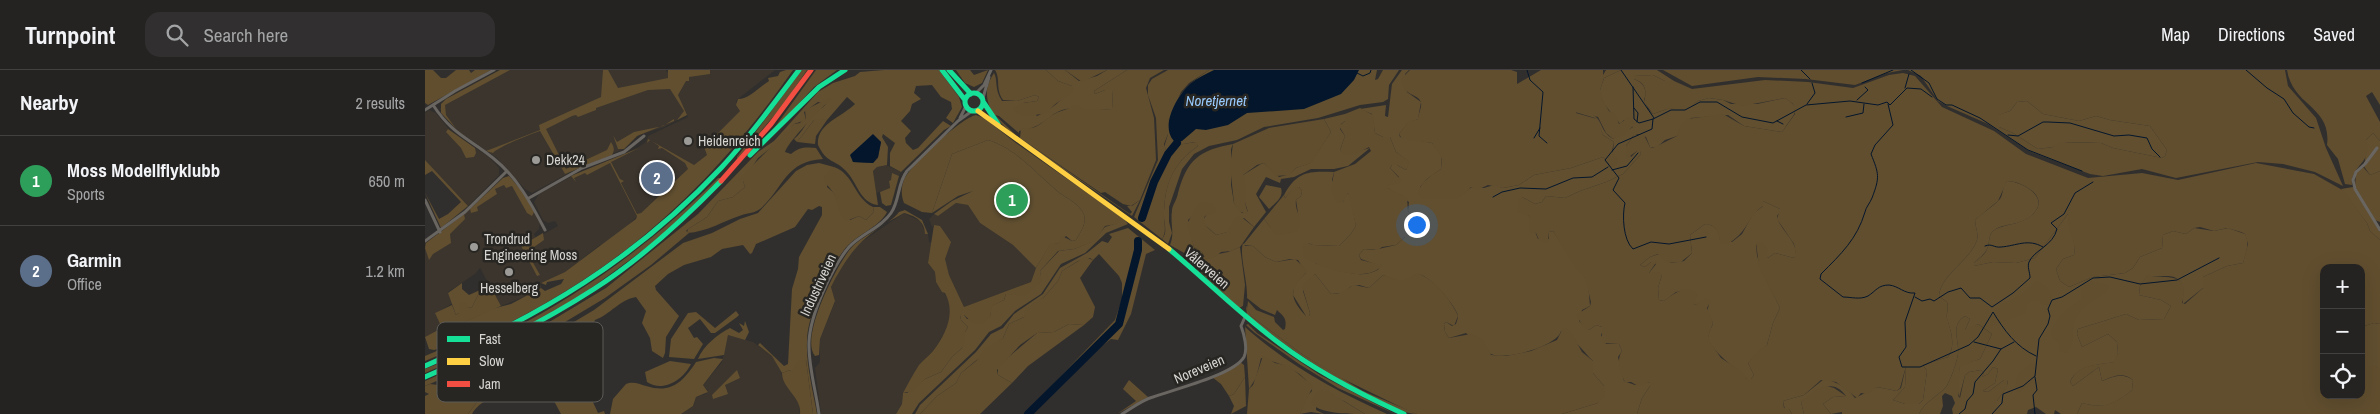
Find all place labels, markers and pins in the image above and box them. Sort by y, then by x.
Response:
place label: Heidenreich [698,132,761,150]
marker: Heidenreich [682,135,694,147]
place label: Dekk24 [546,151,586,169]
marker: Dekk24 [530,154,542,166]
pin: 2 [641,159,673,197]
pin: 1 [996,181,1028,219]
place label: Trondrud Engineering Moss [484,230,577,264]
marker: Trondrud Engineering Moss [468,241,480,253]
marker: Hesselberg [503,266,515,278]
place label: Hesselberg [480,279,539,297]

